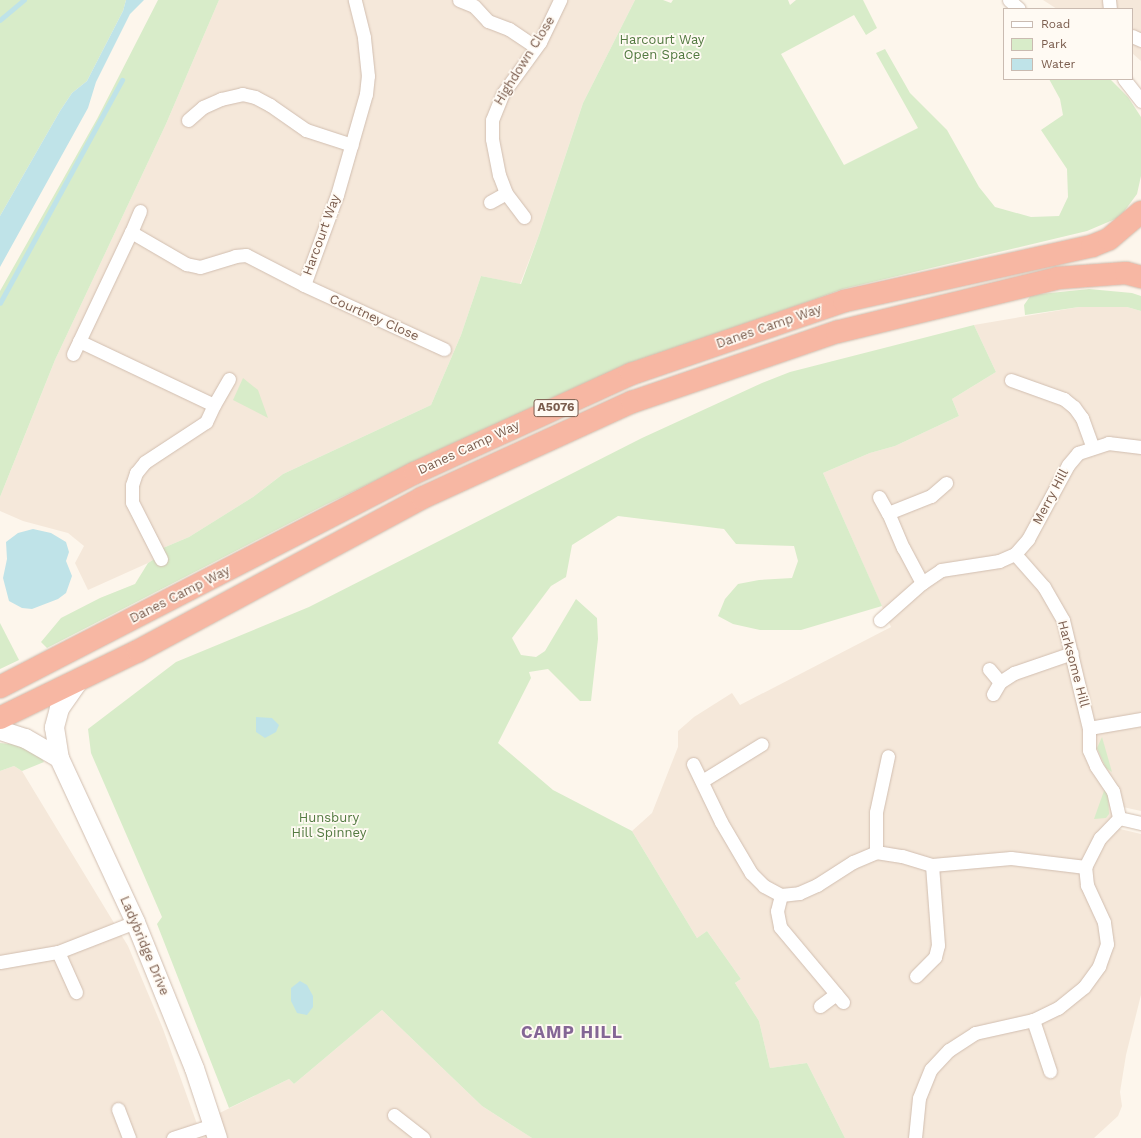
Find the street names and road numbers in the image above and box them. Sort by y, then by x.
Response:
street label: Highdown Close [491,14,559,108]
street label: Harcourt Way [300,192,344,278]
street label: Courtney Close [327,291,421,345]
street label: Danes Camp Way [714,302,824,352]
road number: A5076 [533,398,579,418]
street label: Danes Camp Way [416,418,522,478]
street label: Merry Hill [1030,466,1072,528]
street label: Danes Camp Way [127,563,233,627]
street label: Harksome Hill [1054,619,1092,709]
street label: Ladybridge Drive [116,894,172,998]

